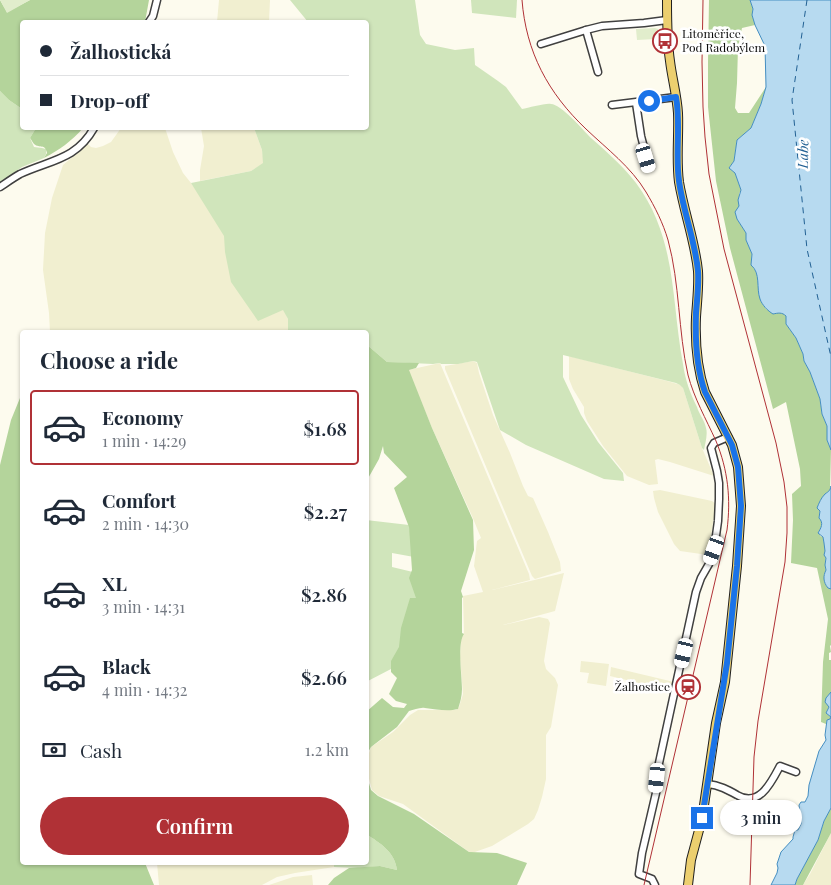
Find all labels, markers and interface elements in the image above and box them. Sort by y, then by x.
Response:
place label: Litoměřice, Pod Radobýlem [682,25,766,55]
bus stop icon: Litoměřice, Pod Radobýlem [652,28,678,54]
text: Žalhostická [70,38,171,64]
text: Drop-off [70,87,148,113]
route start [638,90,660,112]
water label: Labe [793,140,812,169]
car [634,141,657,175]
text: Choose a ride [40,345,178,375]
text: Economy [102,404,183,430]
icon: car [42,405,87,450]
text: $1.68 [303,415,347,441]
text: 1 min · 14:29 [102,430,186,451]
text: Comfort [102,487,176,513]
icon: car [42,488,87,533]
text: $2.27 [304,498,347,524]
text: 2 min · 14:30 [102,513,189,534]
car [701,533,726,567]
text: XL [102,570,127,596]
icon: car [42,571,87,616]
text: $2.86 [301,581,347,607]
text: 3 min · 14:31 [102,596,185,617]
car [673,637,694,669]
text: Black [102,653,151,679]
icon: car [42,654,87,699]
text: $2.66 [301,664,347,690]
station icon: Žalhostice [675,674,701,700]
place label: Žalhostice [615,678,670,694]
text: 4 min · 14:32 [102,679,188,700]
icon: cash [40,736,68,764]
text: Cash [80,737,122,763]
text: 1.2 km [305,739,349,760]
car [647,762,666,794]
button: Confirm [40,797,349,855]
callout: 3 min [720,800,802,836]
route end [691,807,713,829]
text: 3 min [741,807,781,828]

